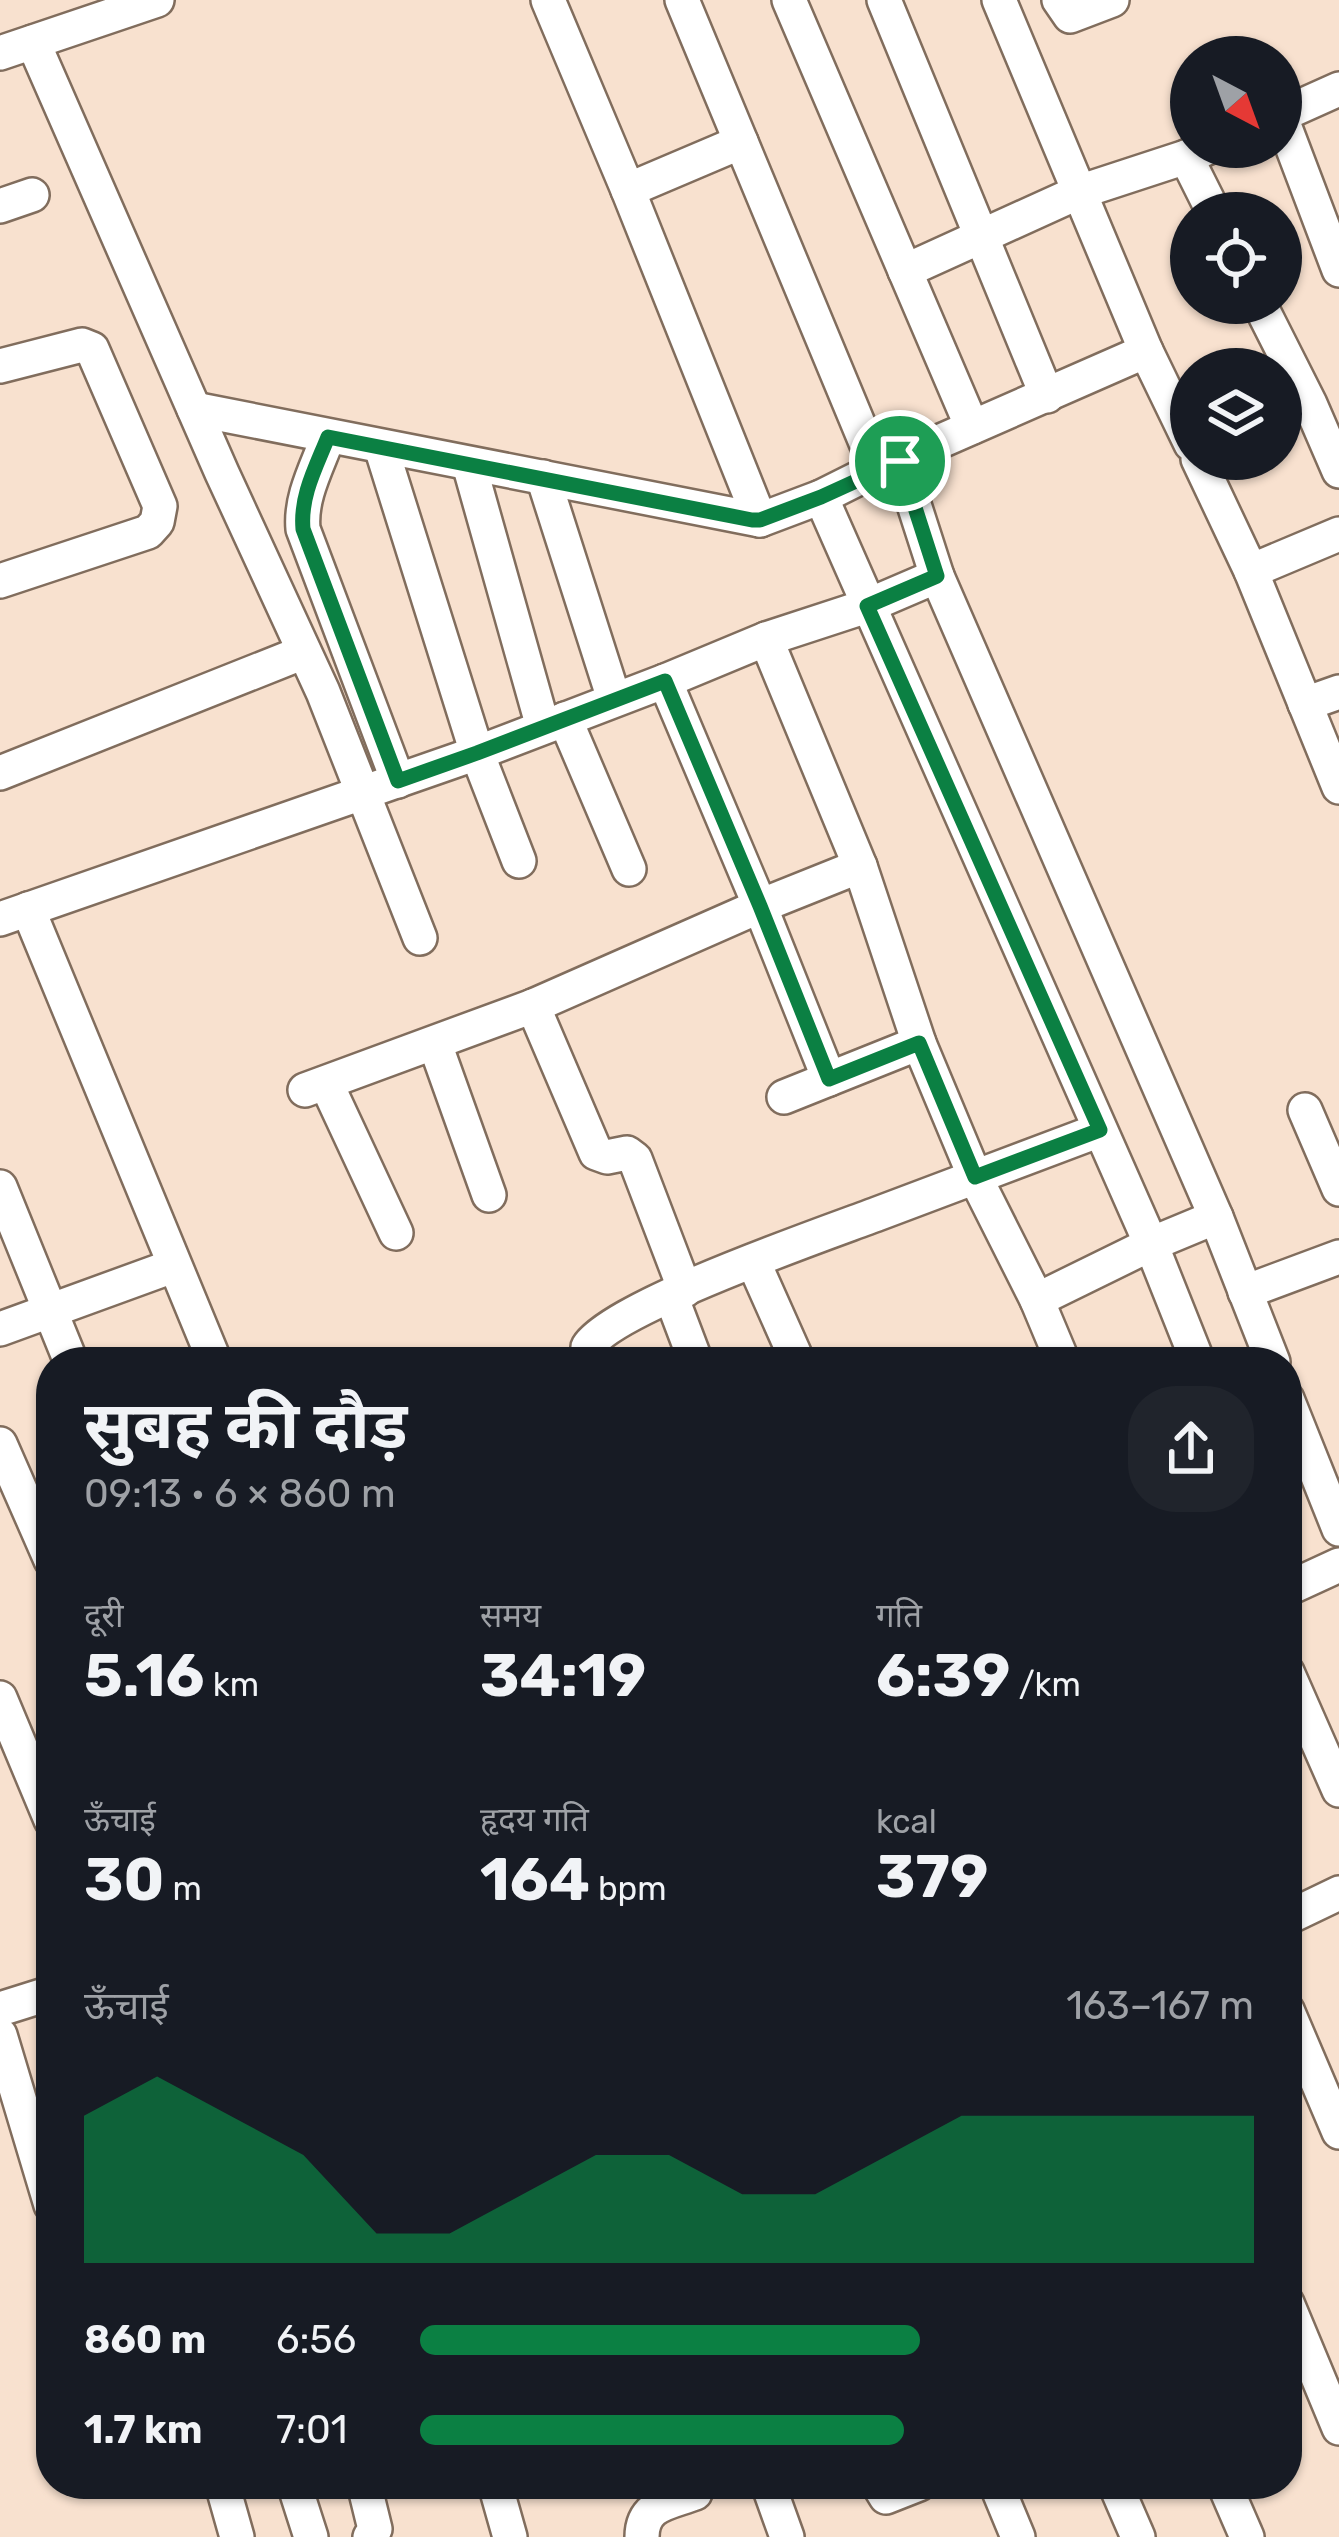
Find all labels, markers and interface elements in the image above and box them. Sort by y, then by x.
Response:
north arrow [1170,36,1302,168]
map controls [1170,36,1302,480]
button: locate [1170,192,1302,324]
button: layers [1170,348,1302,480]
pin [849,410,951,512]
icon: arrive [867,428,933,494]
text: सुबह की दौड़ [84,1386,407,1465]
button: share [1128,1386,1254,1512]
text: 09:13 · 6 × 860 m [84,1471,396,1517]
text: दूरी [84,1596,124,1635]
text: समय [480,1596,541,1635]
text: गति [876,1596,922,1635]
text: 5.16 [84,1640,205,1711]
text: 34:19 [480,1640,646,1711]
text: 6:39 [876,1640,1011,1711]
text: km [205,1665,259,1704]
text: /km [1011,1665,1081,1704]
text: ऊँचाई [84,1800,156,1839]
text: हृदय गति [480,1800,589,1839]
text: kcal [876,1802,937,1841]
text: 379 [876,1841,988,1912]
text: 30 [84,1844,164,1915]
text: 164 [480,1844,590,1915]
text: m [164,1869,202,1908]
text: bpm [590,1869,667,1908]
text: ऊँचाई [84,1983,169,2029]
text: 163–167 m [1066,1983,1254,2029]
text: 860 m [84,2317,206,2363]
text: 6:56 [276,2317,356,2363]
text: 1.7 km [84,2407,202,2453]
text: 7:01 [276,2407,347,2453]

